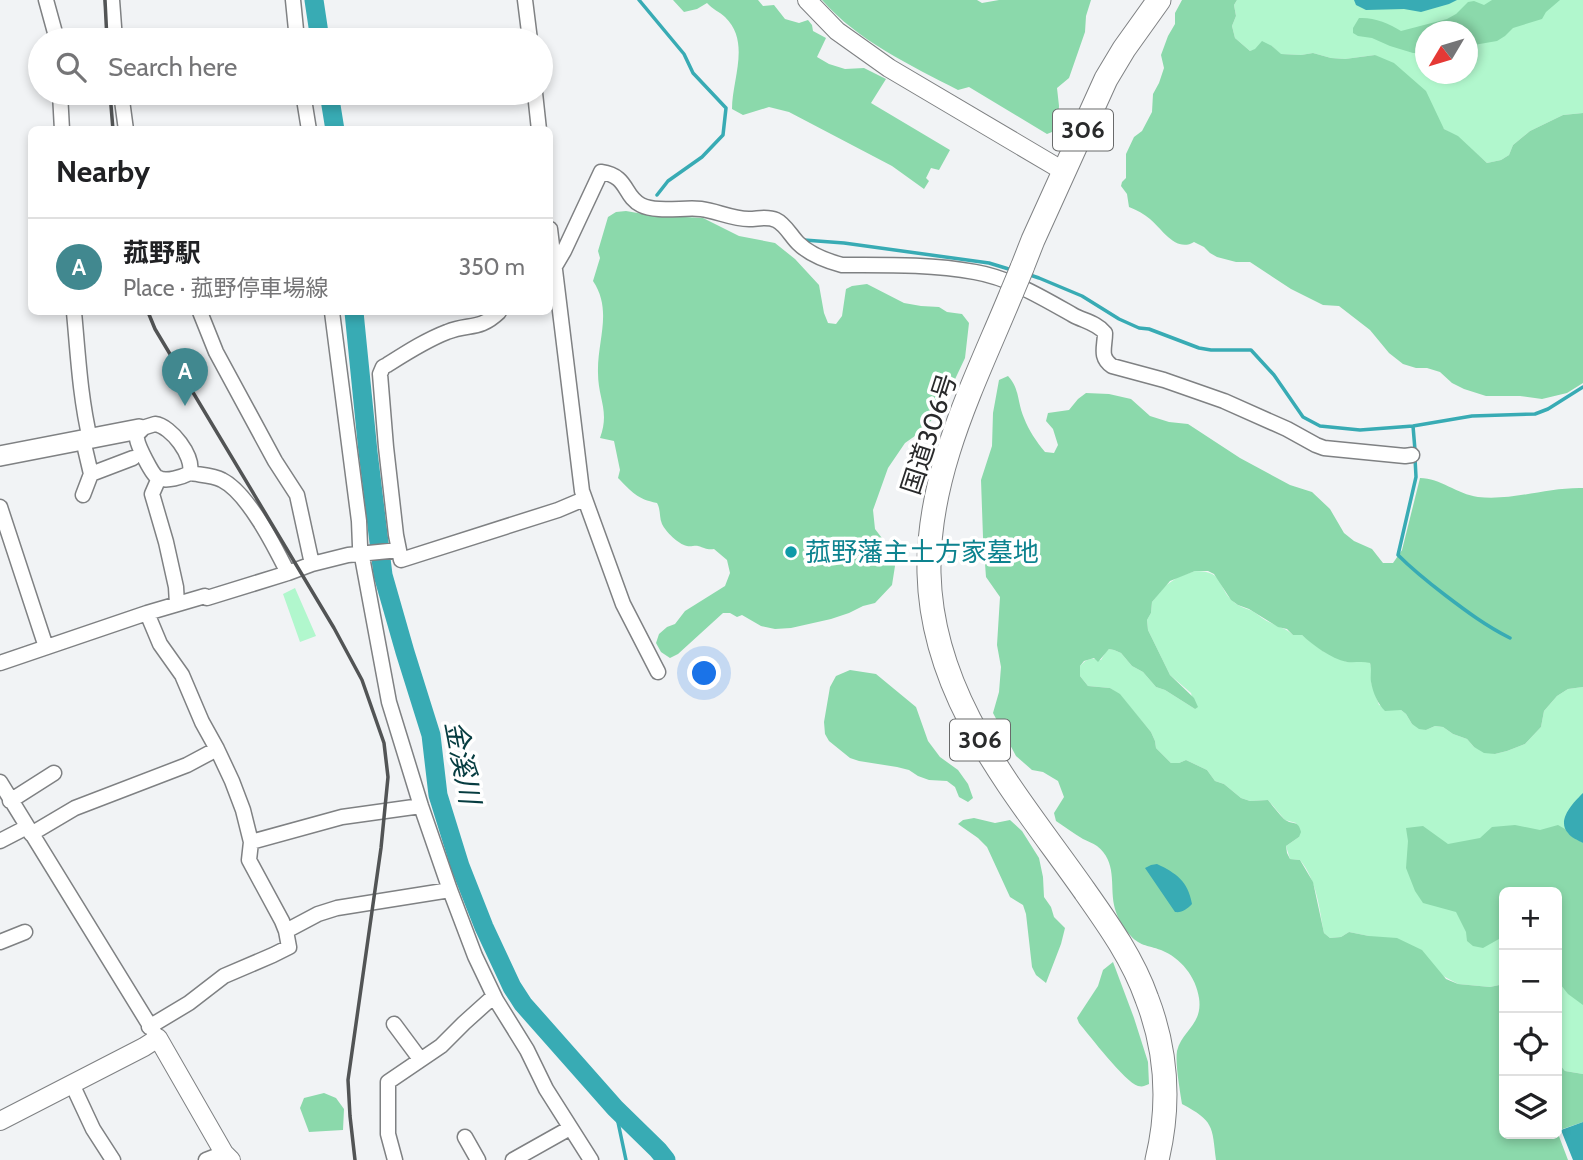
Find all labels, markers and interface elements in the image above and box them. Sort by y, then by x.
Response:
north arrow [1415,21,1478,84]
search box [28,28,553,105]
icon: search [52,48,90,86]
text: Search here [108,51,237,83]
road number: 306 [1053,110,1113,150]
text: Nearby [56,153,150,190]
text: 菰野駅 [123,237,201,269]
text: A [72,253,86,281]
text: 350 m [459,253,525,281]
text: Place · 菰野停車場線 [123,274,328,302]
pin: A [162,348,208,406]
street label: 国道306号 [894,370,964,498]
place label: 菰野藩主土方家墓地 [805,536,1039,568]
marker: 菰野藩主土方家墓地 [783,544,799,560]
your location [687,656,721,690]
water label: 金溪川 [438,718,488,809]
road number: 306 [950,720,1010,760]
map controls [1499,887,1562,1139]
button: + [1499,887,1562,950]
button: − [1499,950,1562,1013]
button: locate [1499,1013,1562,1076]
button: layers [1499,1076,1562,1139]

